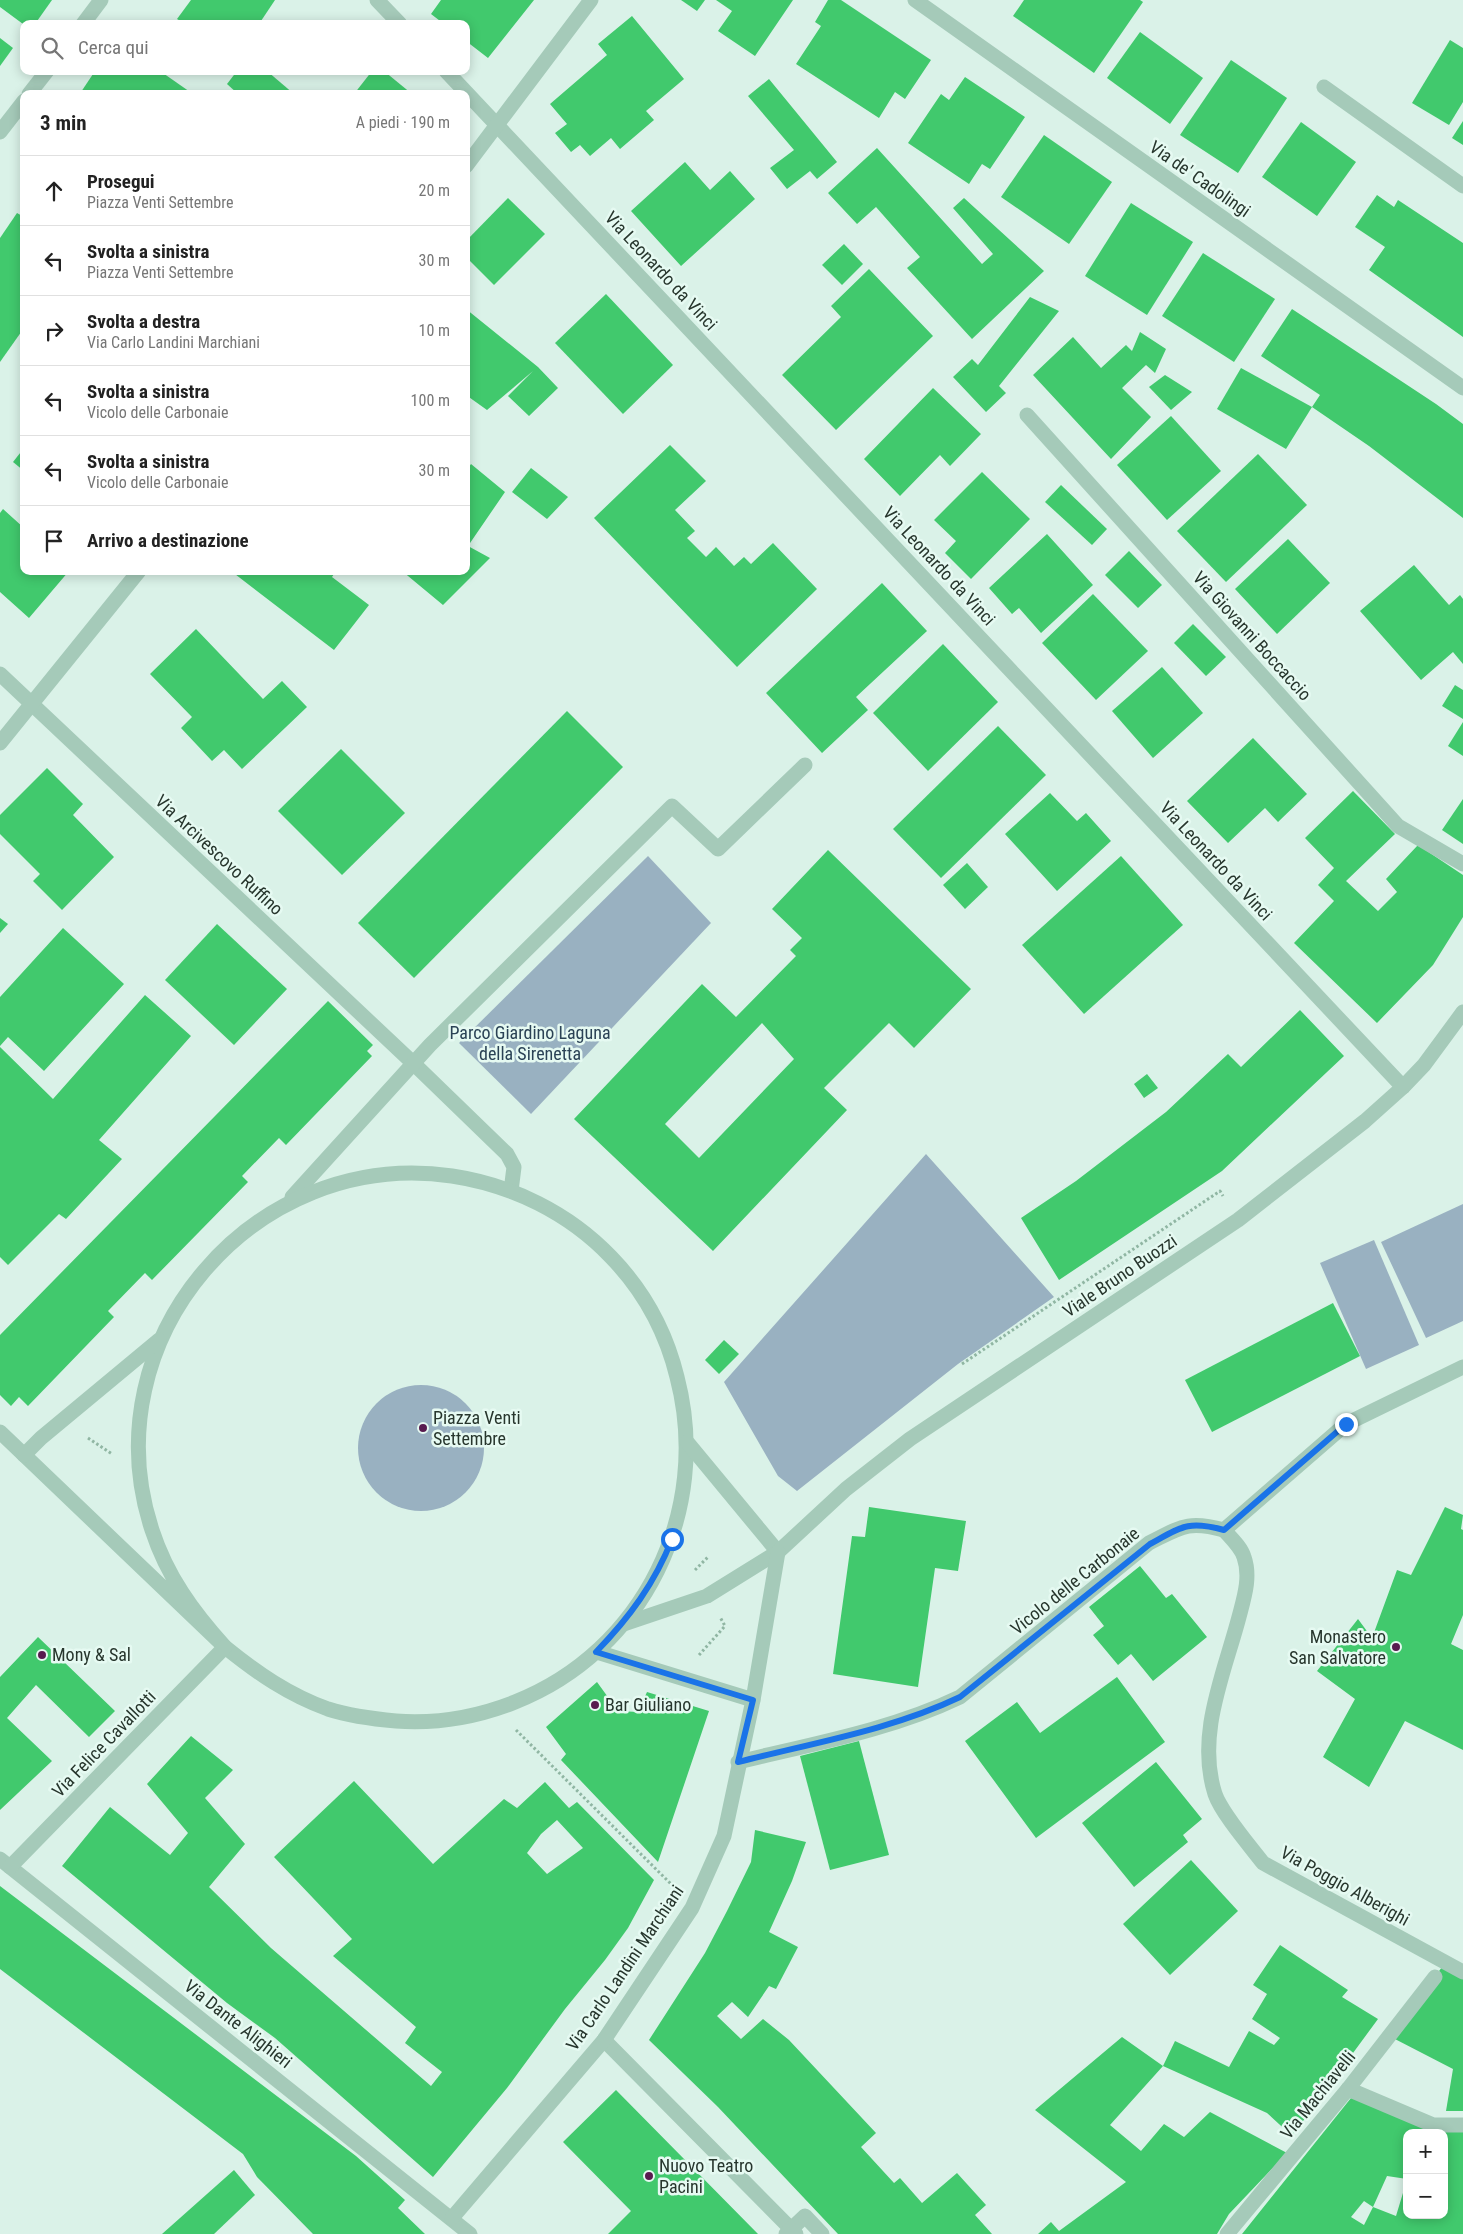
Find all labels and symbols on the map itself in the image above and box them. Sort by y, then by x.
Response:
street label: Via de' Cadolingi [1146,136,1255,221]
street label: Via Leonardo da Vinci [601,207,722,334]
street label: Via Leonardo da Vinci [879,502,1000,629]
street label: Via Giovanni Boccaccio [1189,567,1316,705]
street label: Via Arcivescovo Ruffino [151,790,287,919]
street label: Via Leonardo da Vinci [1156,797,1277,924]
park label: Parco Giardino Laguna della Sirenetta [449,1022,611,1064]
street label: Viale Bruno Buozzi [1059,1230,1181,1321]
place label: Piazza Venti Settembre [433,1407,521,1449]
route end [1335,1413,1358,1436]
marker: Piazza Venti Settembre [417,1422,429,1434]
street label: Vicolo delle Carbonaie [1006,1522,1143,1639]
route start [661,1528,684,1551]
place label: Monastero San Salvatore [1289,1626,1386,1668]
marker: Monastero San Salvatore [1390,1641,1402,1653]
place label: Mony & Sal [52,1644,131,1665]
marker: Mony & Sal [36,1649,48,1661]
street label: Via Felice Cavallotti [47,1686,160,1801]
place label: Bar Giuliano [605,1694,691,1715]
marker: Bar Giuliano [589,1699,601,1711]
street label: Via Poggio Alberighi [1277,1841,1413,1930]
street label: Via Carlo Landini Marchiani [561,1881,688,2054]
street label: Via Dante Alighieri [180,1975,296,2072]
street label: Via Machiavelli [1276,2046,1360,2143]
place label: Nuovo Teatro Pacini [659,2155,753,2197]
marker: Nuovo Teatro Pacini [643,2170,655,2182]

